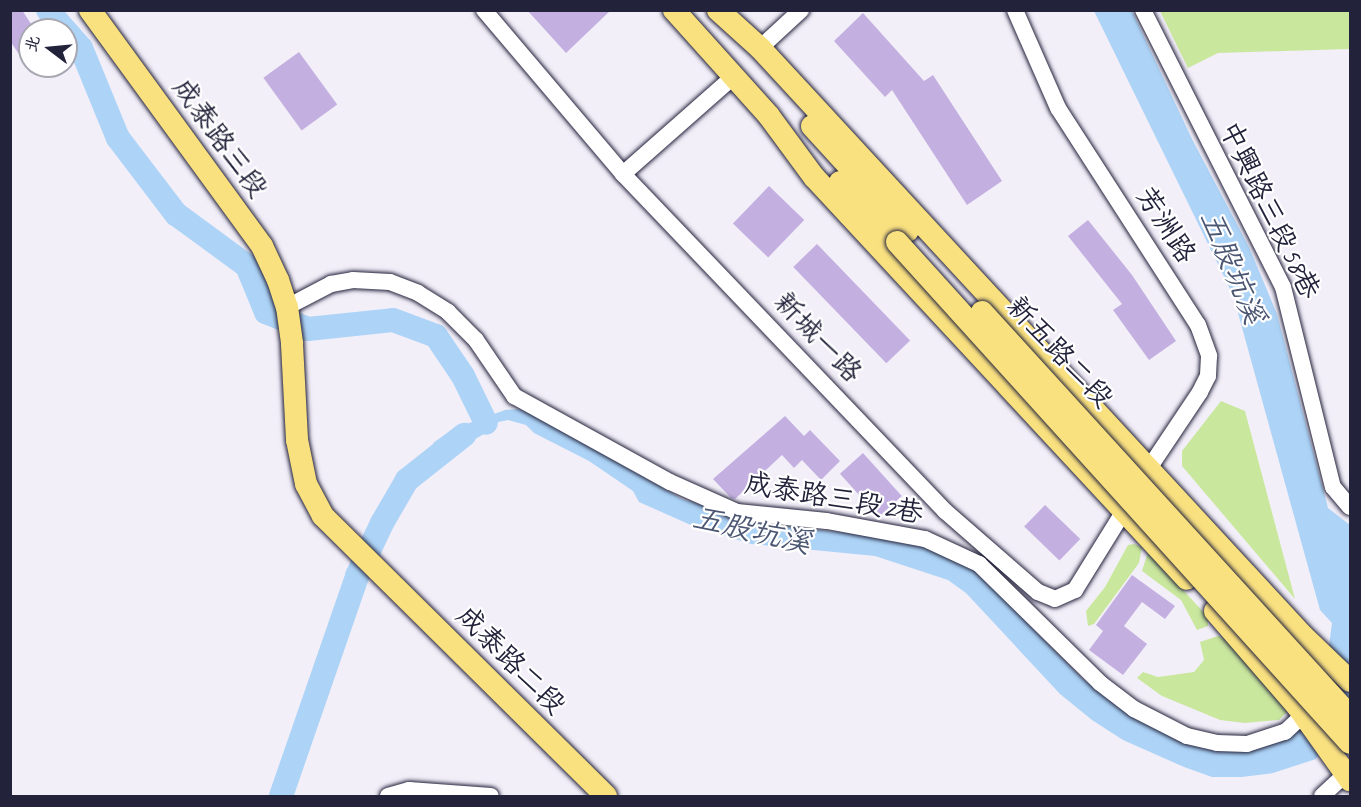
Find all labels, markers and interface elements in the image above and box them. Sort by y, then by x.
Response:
north arrow [18,18,78,78]
text: 北 [21,33,44,54]
street label: 成泰路三段 [165,71,275,205]
street label: 中興路三段58巷 [1213,116,1327,304]
street label: 芳洲路 [1129,181,1203,269]
water label: 五股坑溪 [1193,205,1273,329]
street label: 新城一路 [767,285,869,389]
street label: 新五路二段 [1000,289,1120,415]
street label: 成泰路三段2巷 [742,466,926,530]
water label: 五股坑溪 [689,499,815,561]
street label: 成泰路二段 [450,599,572,721]

